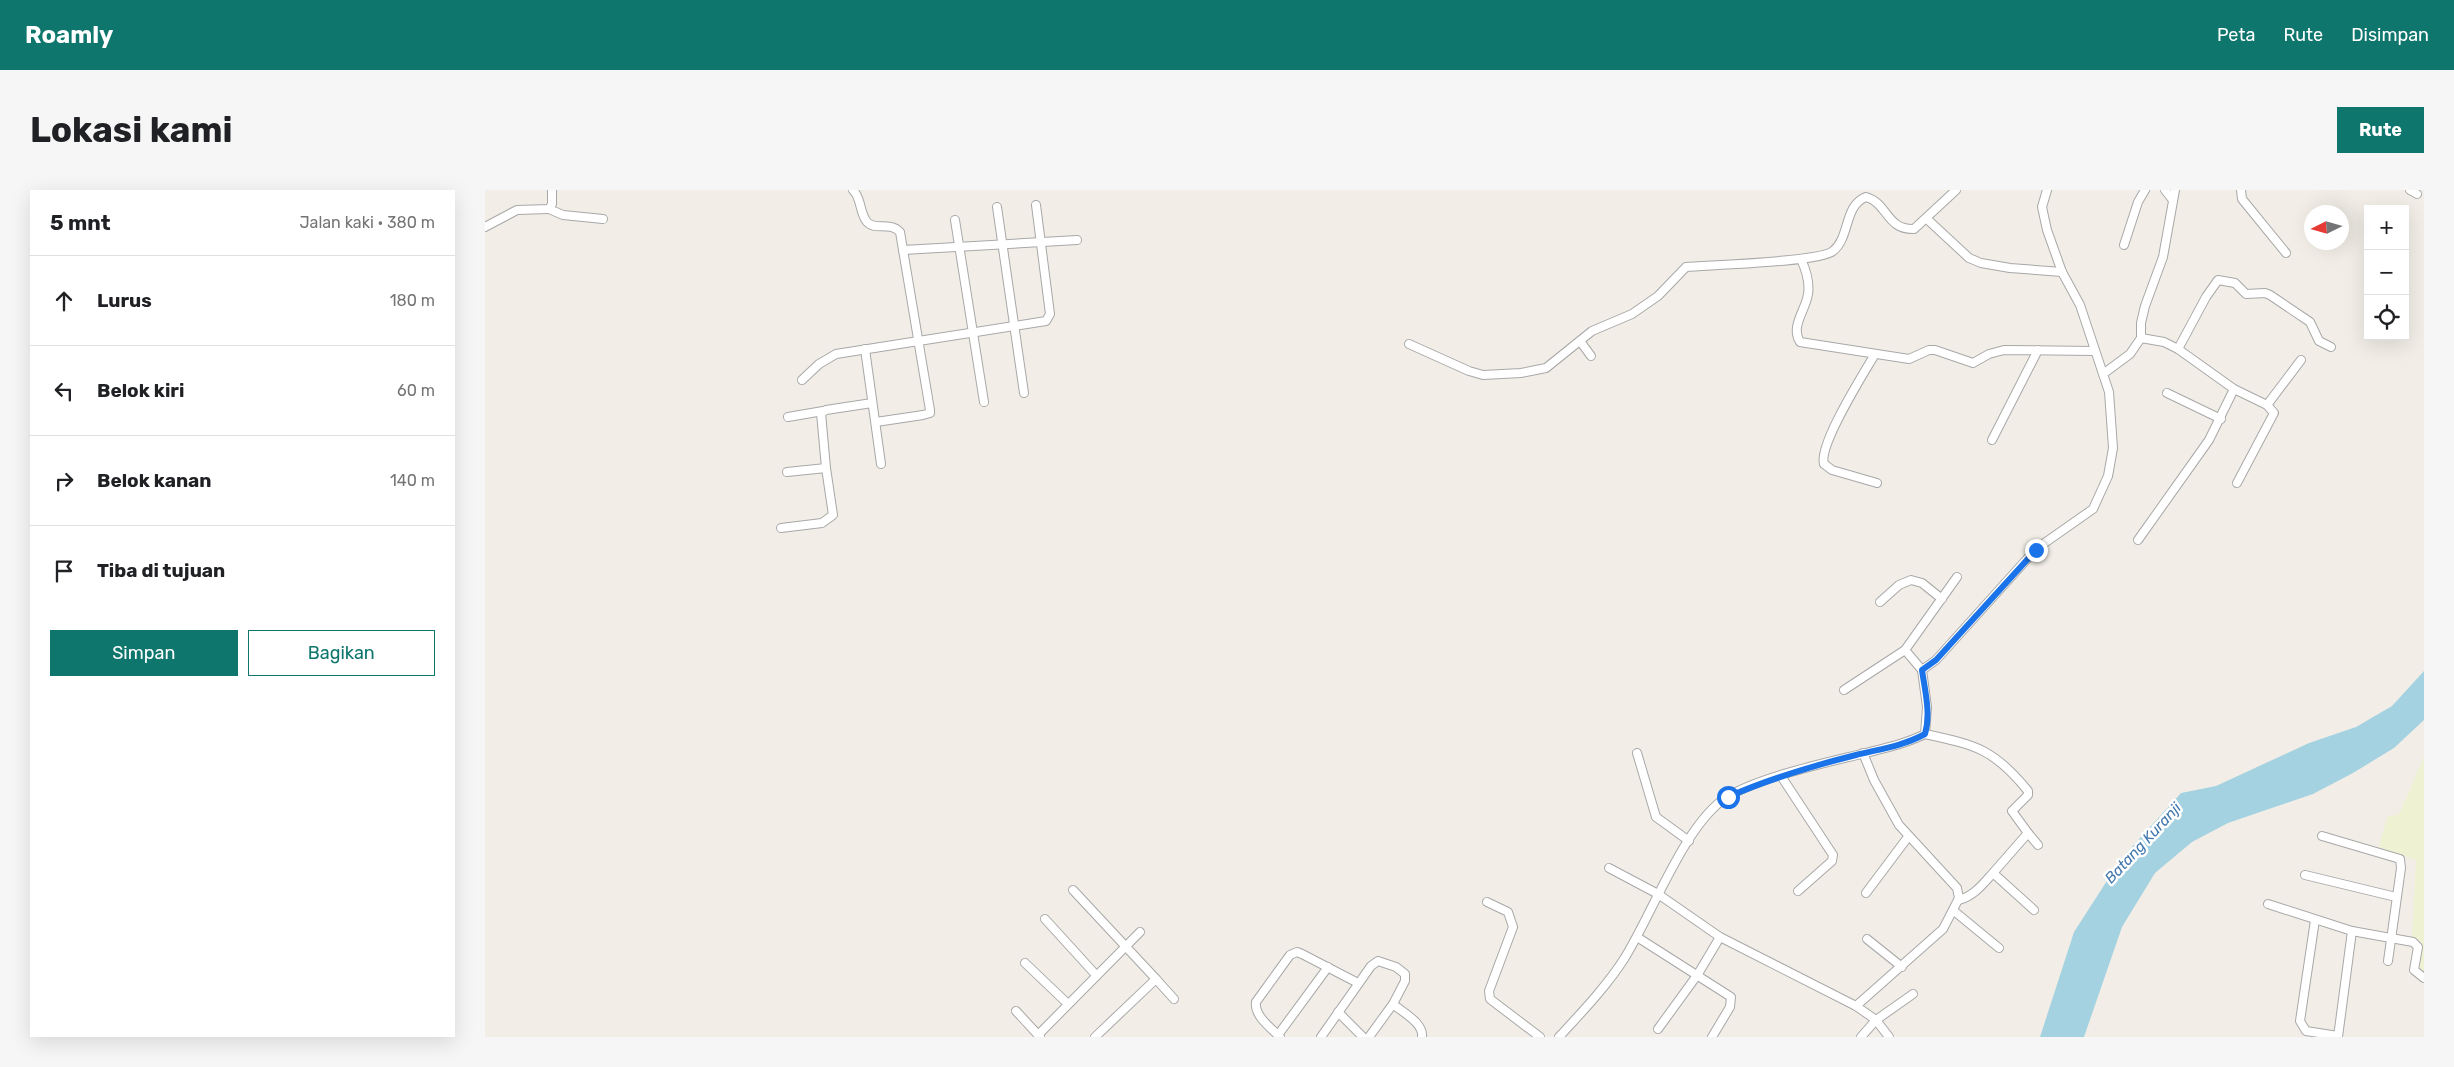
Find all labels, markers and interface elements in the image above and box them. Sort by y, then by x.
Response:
text: Roamly [25,21,113,49]
text: Peta [2217,24,2255,46]
text: Rute [2283,24,2323,46]
text: Disimpan [2351,24,2429,46]
button: Rute [2337,107,2424,153]
text: Lokasi kami [30,109,233,151]
north arrow [2304,205,2349,250]
map controls [2364,205,2409,340]
button: + [2364,205,2409,250]
text: 5 mnt [50,210,110,235]
text: Jalan kaki · 380 m [299,213,435,232]
button: − [2364,250,2409,295]
icon: ahead [50,287,78,315]
text: Lurus [97,289,152,312]
text: 180 m [390,291,435,310]
button: locate [2364,295,2409,340]
icon: left [50,377,78,405]
text: Belok kiri [97,379,184,402]
text: 60 m [397,381,435,400]
icon: right [50,467,78,495]
text: Belok kanan [97,469,212,492]
text: 140 m [390,471,435,490]
route end [2025,539,2048,562]
icon: arrive [50,557,78,585]
text: Tiba di tujuan [97,559,225,582]
button: Simpan [50,630,238,676]
button: Bagikan [248,630,435,676]
route start [1717,786,1740,809]
water label: Batang Kuranji [2101,799,2185,887]

